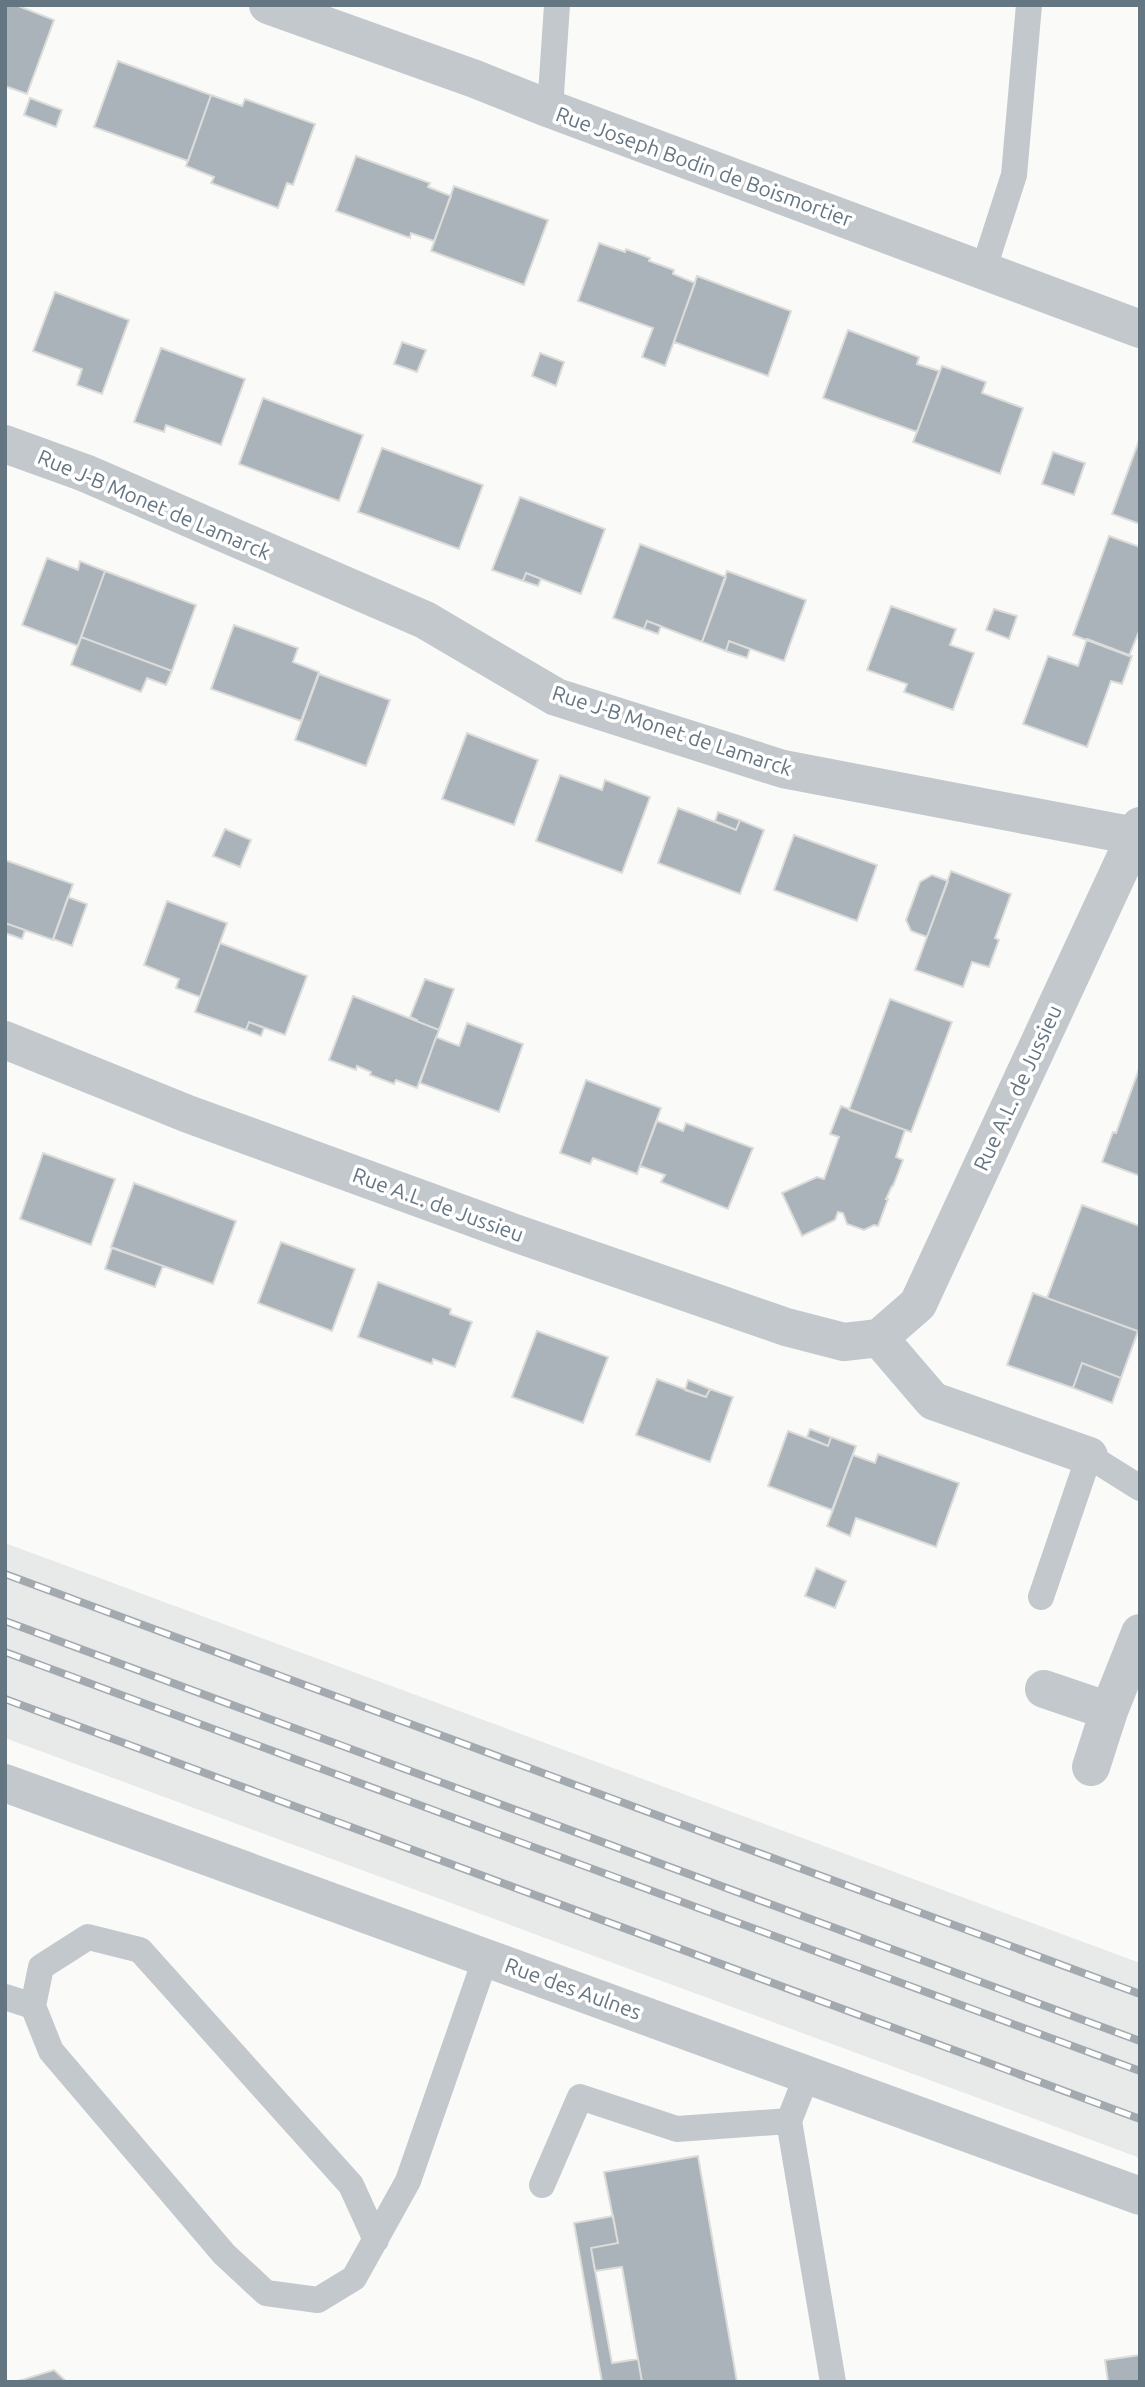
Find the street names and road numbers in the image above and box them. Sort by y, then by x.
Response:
street label: Rue Joseph Bodin de Boismortier [553,101,856,231]
street label: Rue J-B Monet de Lamarck [34,444,275,564]
street label: Rue J-B Monet de Lamarck [549,680,796,780]
street label: Rue A.L. de Jussieu [968,1001,1066,1174]
street label: Rue A.L. de Jussieu [350,1162,527,1246]
street label: Rue des Aulnes [502,1952,645,2024]

